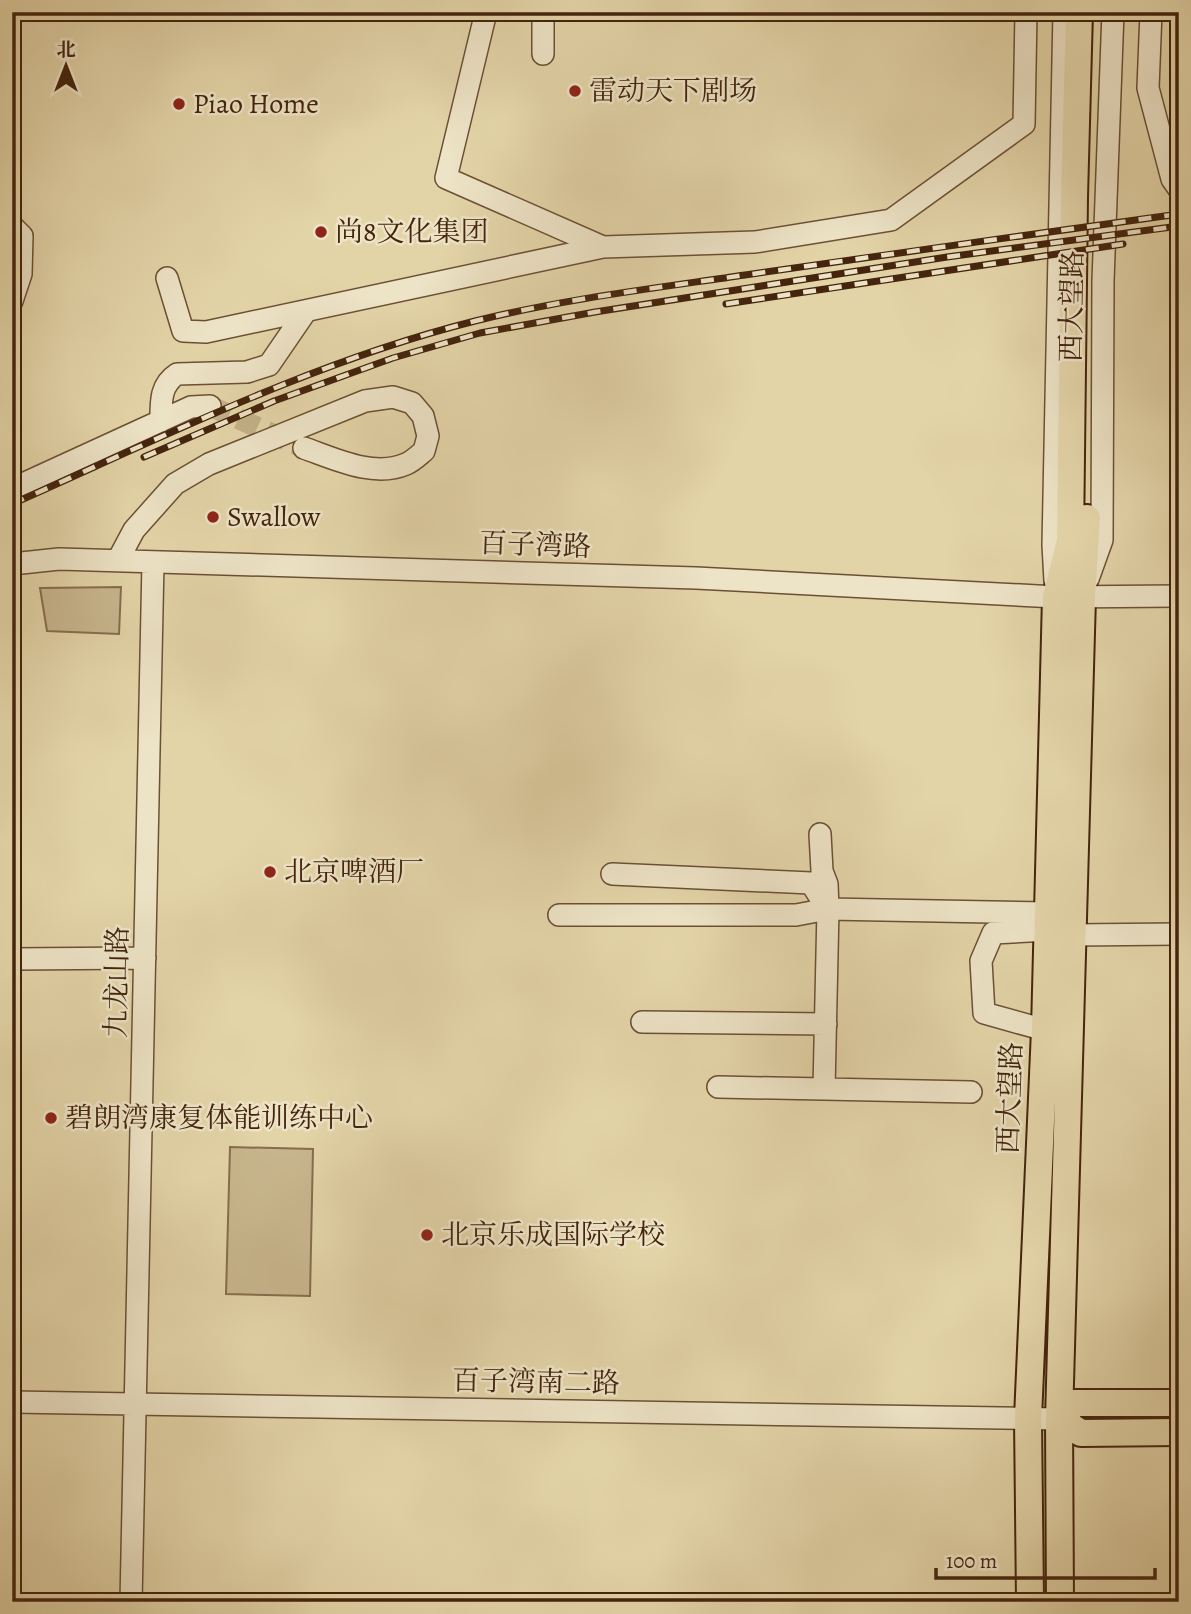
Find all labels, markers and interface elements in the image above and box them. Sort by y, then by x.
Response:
north arrow [32,32,102,102]
text: 北 [56,37,76,63]
place label: 雷动天下剧场 [589,72,757,110]
marker: 雷动天下剧场 [567,83,583,99]
place label: Piao Home [193,85,319,123]
marker: Piao Home [171,96,187,112]
place label: 尚8文化集团 [335,213,489,251]
marker: 尚8文化集团 [313,224,329,240]
street label: 西大望路 [1052,250,1092,362]
place label: Swallow [227,498,321,536]
marker: Swallow [205,509,221,525]
street label: 百子湾路 [478,524,592,566]
place label: 北京啤酒厂 [284,853,424,891]
marker: 北京啤酒厂 [262,864,278,880]
street label: 九龙山路 [97,926,137,1038]
street label: 西大望路 [989,1041,1031,1155]
place label: 碧朗湾康复体能训练中心 [65,1099,373,1137]
marker: 碧朗湾康复体能训练中心 [43,1110,59,1126]
place label: 北京乐成国际学校 [441,1216,665,1254]
marker: 北京乐成国际学校 [419,1227,435,1243]
street label: 百子湾南二路 [452,1362,620,1402]
scale bar [936,1537,1154,1581]
text: 100 m [946,1547,997,1575]

